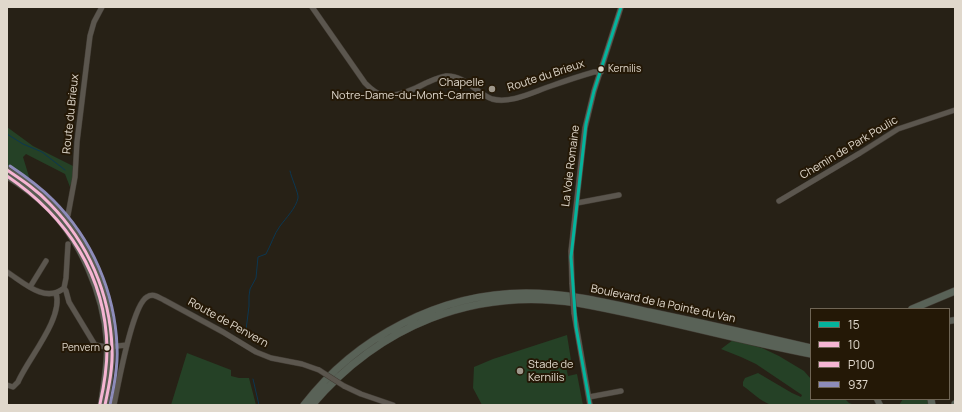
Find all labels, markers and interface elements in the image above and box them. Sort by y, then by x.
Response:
street label: Route du Brieux [506,57,586,95]
place label: Kernilis [608,63,641,75]
marker: Kernilis [596,64,606,74]
street label: Route du Brieux [60,73,82,155]
place label: Chapelle Notre-Dame-du-Mont-Carmel [332,76,484,102]
marker: Chapelle Notre-Dame-du-Mont-Carmel [487,84,497,94]
street label: Chemin de Park Poulic [798,114,900,182]
street label: La Voie Romaine [559,125,583,207]
street label: Boulevard de la Pointe du Van [589,282,737,326]
street label: Route de Penvern [186,295,270,351]
legend [810,308,950,400]
text: 15 [848,316,860,333]
text: 10 [848,336,860,353]
place label: Penvern [62,342,100,354]
marker: Penvern [102,343,112,353]
text: P100 [848,356,875,373]
place label: Stade de Kernilis [528,358,573,384]
marker: Stade de Kernilis [515,366,525,376]
text: 937 [848,376,868,393]

